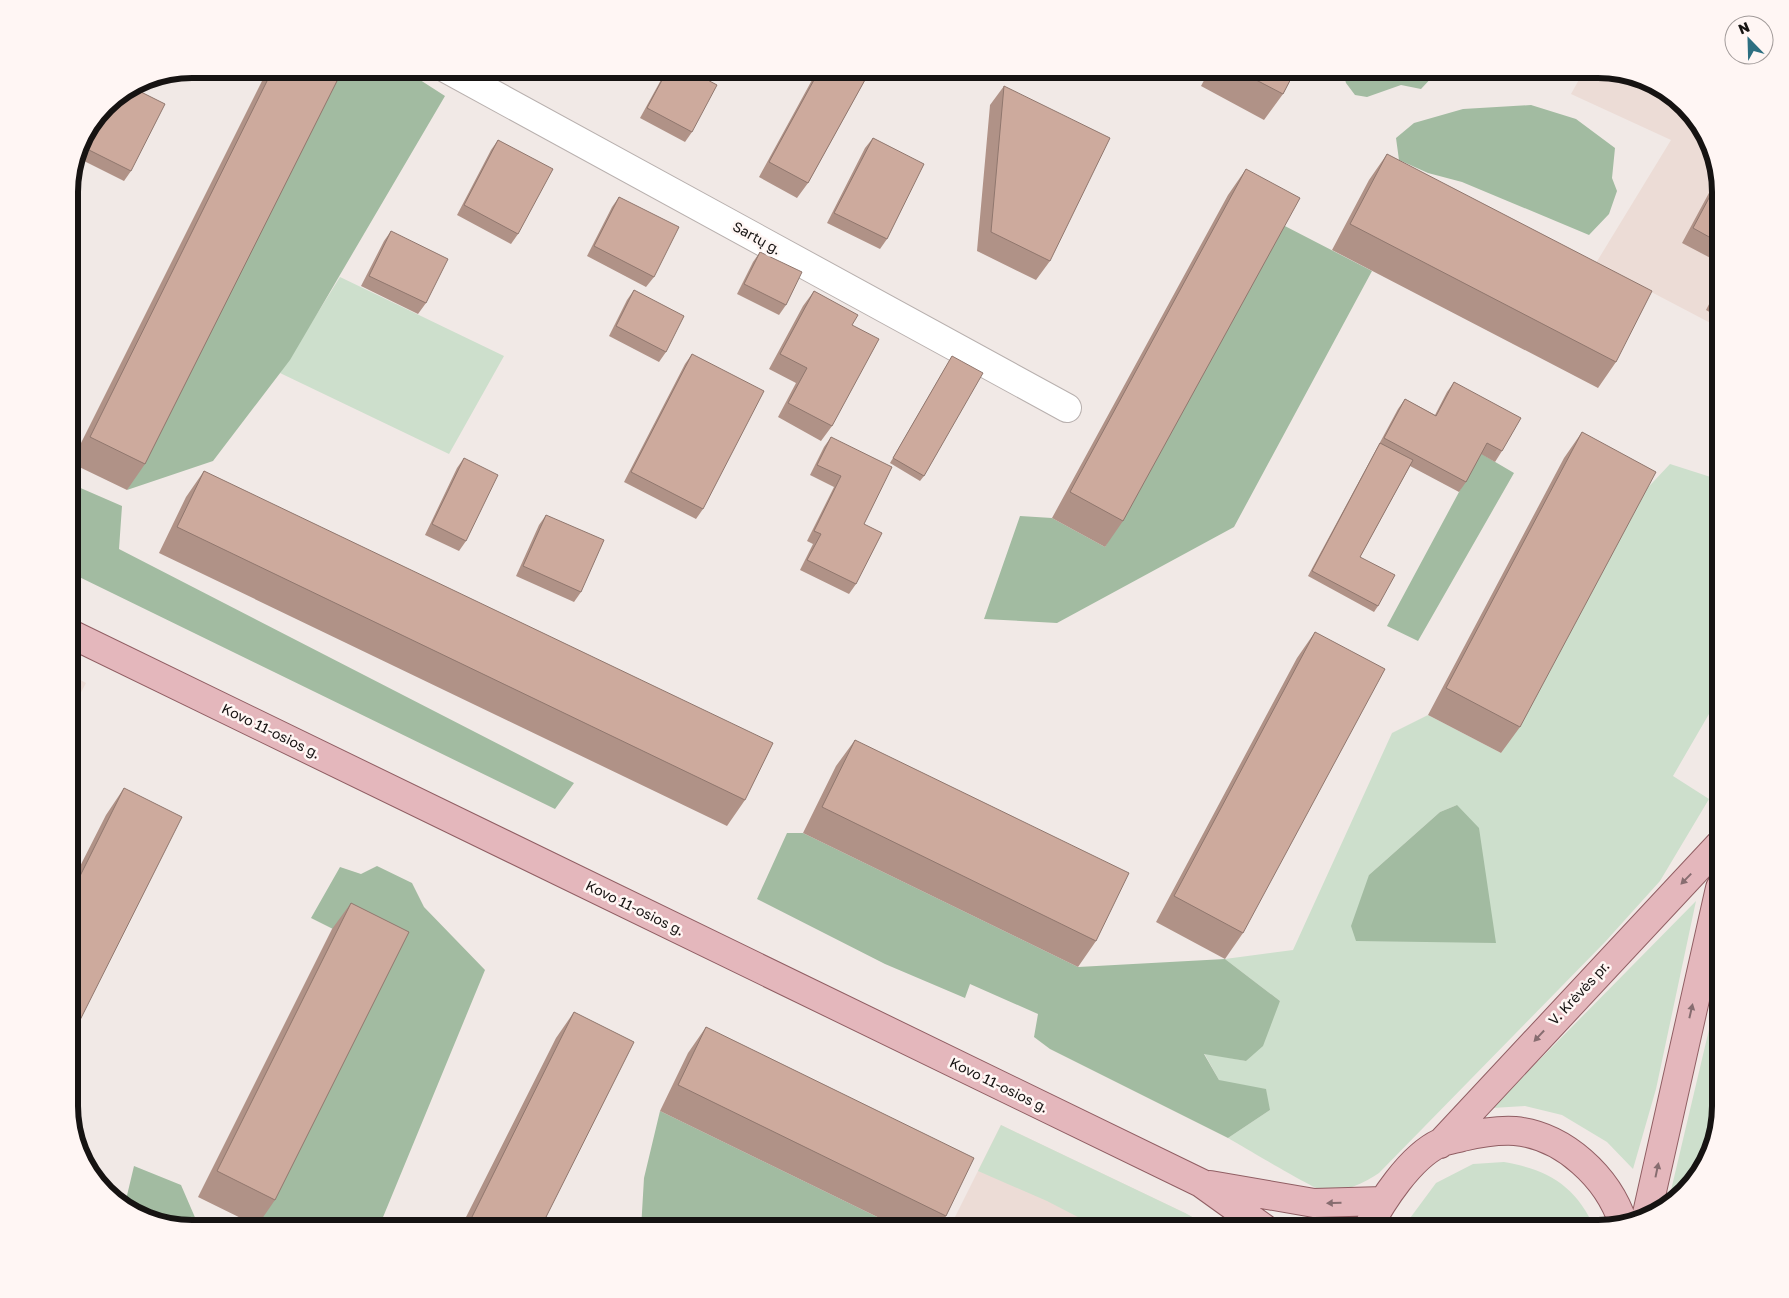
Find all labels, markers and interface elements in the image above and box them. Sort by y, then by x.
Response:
north arrow [1724,15,1774,65]
text: N [1736,18,1752,37]
street label: Sartų g. [730,217,785,258]
street label: Kovo 11-osios g. [219,699,323,762]
one-way arrow [1680,873,1692,885]
street label: Kovo 11-osios g. [583,876,687,939]
street label: V. Krėvės pr. [1545,957,1613,1028]
one-way arrow [1688,1003,1696,1019]
one-way arrow [1534,1030,1545,1042]
street label: Kovo 11-osios g. [947,1053,1051,1116]
one-way arrow [1653,1162,1661,1178]
one-way arrow [1326,1199,1342,1207]

